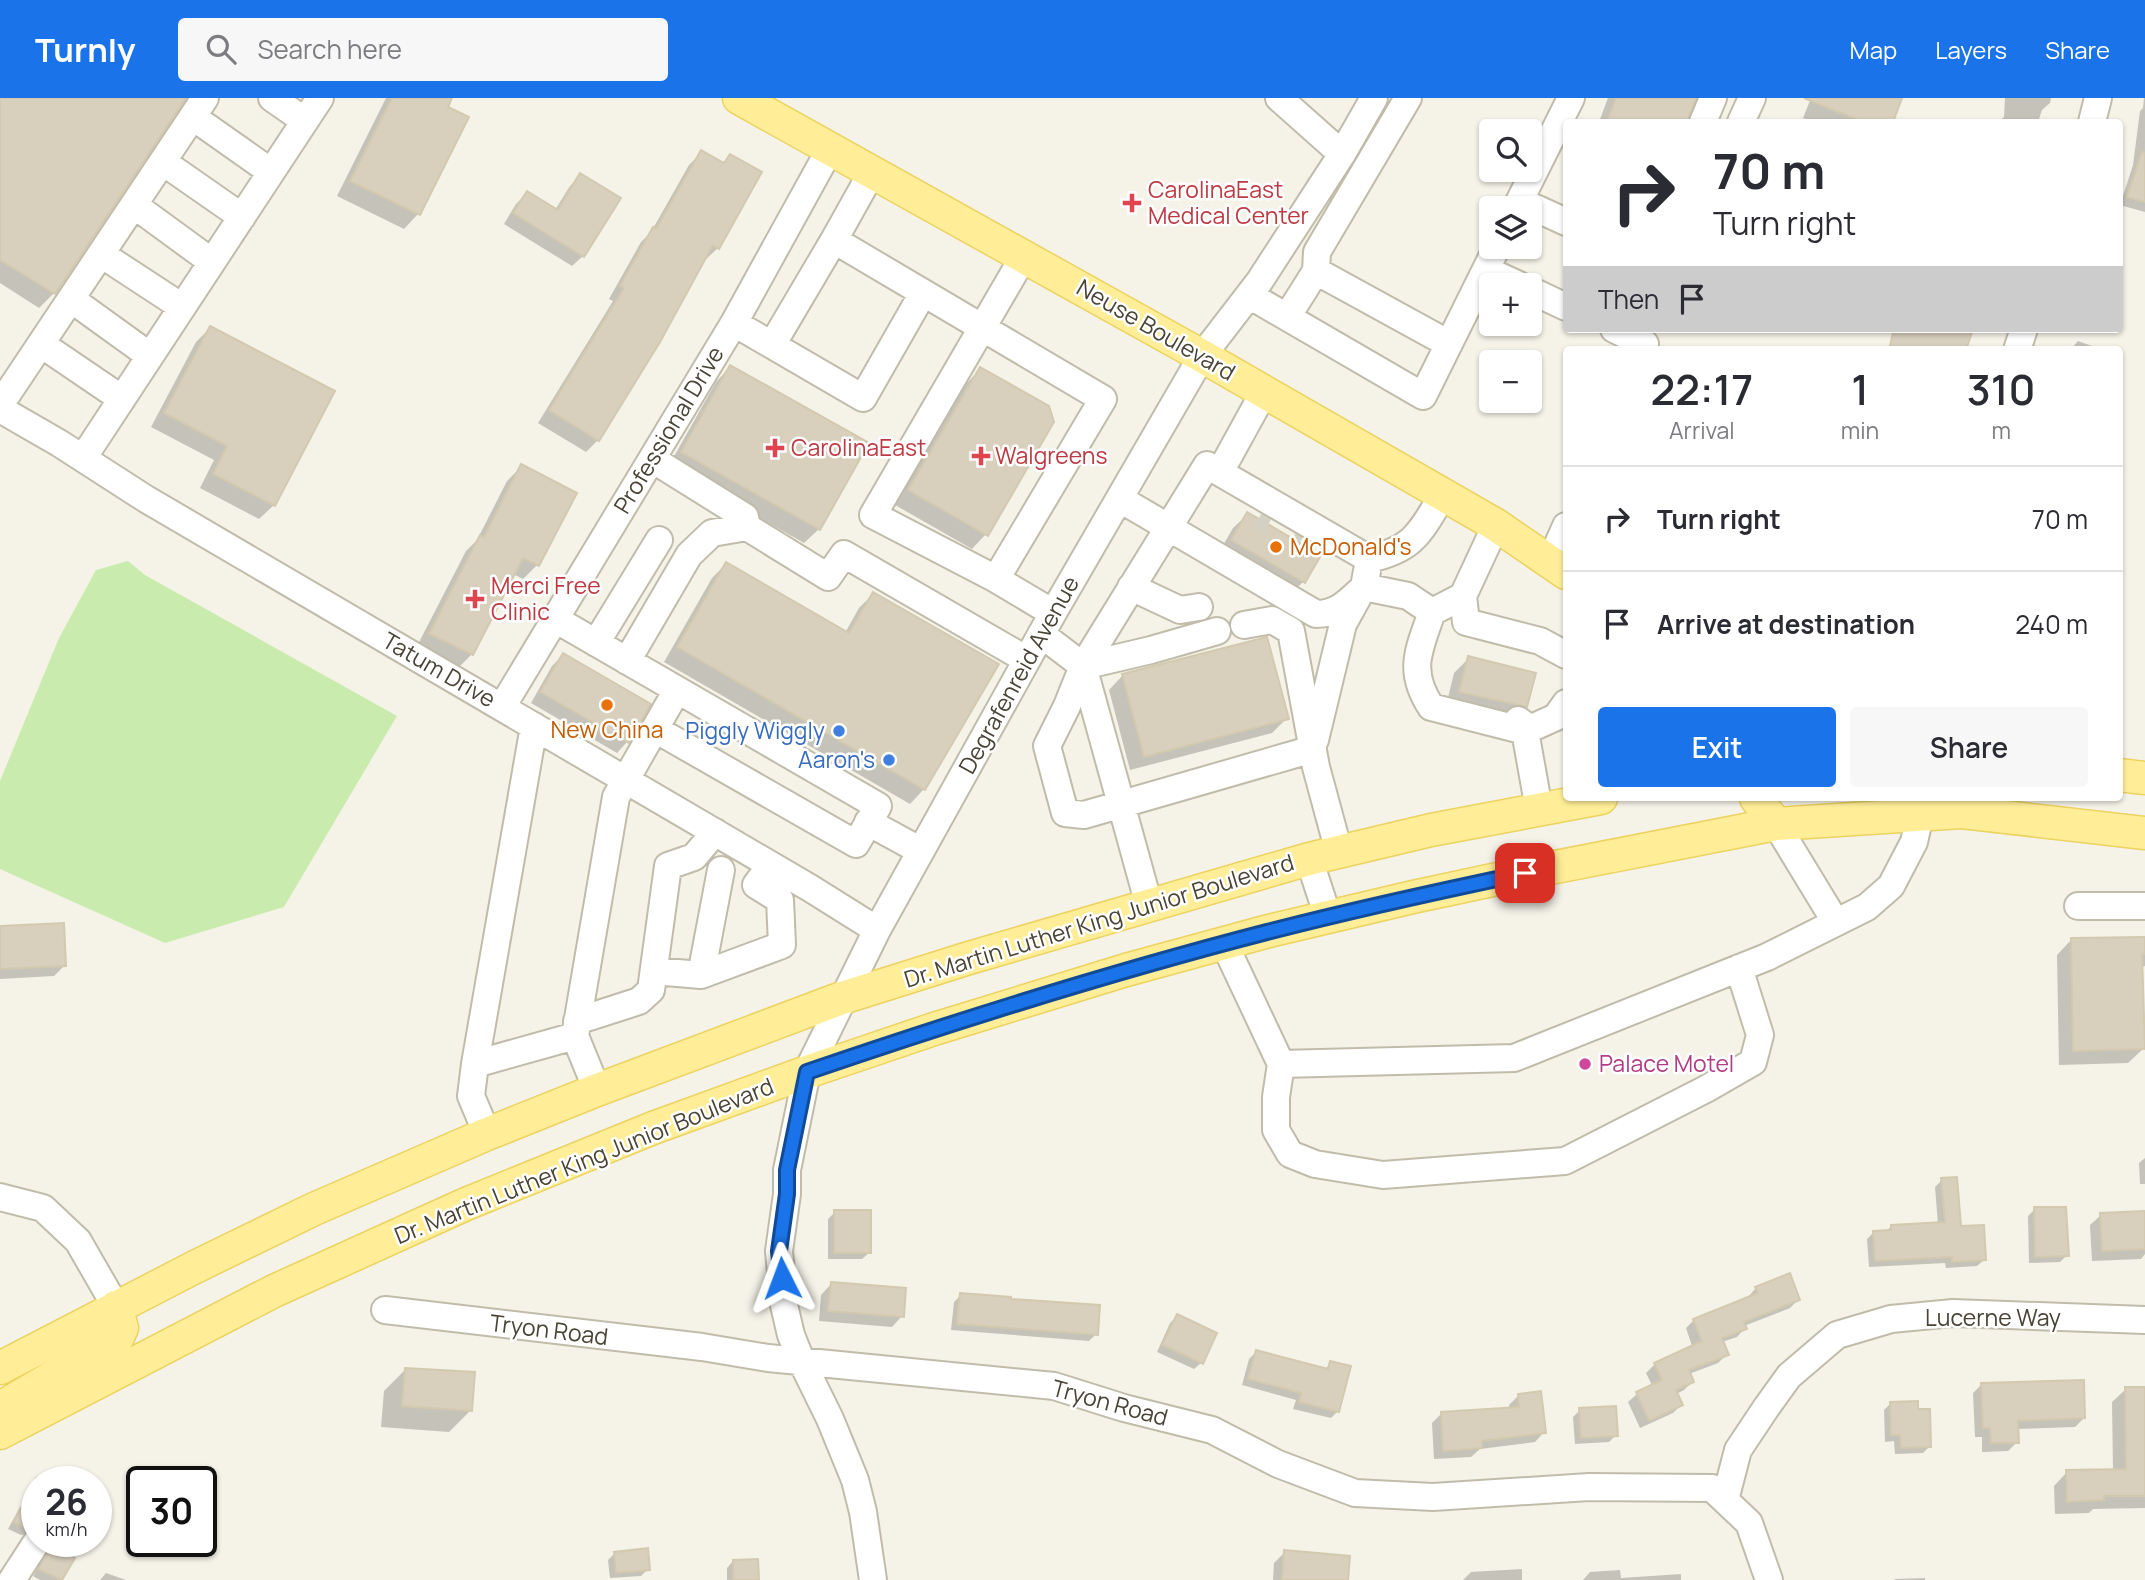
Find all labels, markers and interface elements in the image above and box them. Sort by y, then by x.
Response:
search box [178,18,668,81]
text: Turnly [35,27,136,72]
icon: search [202,30,240,68]
text: Search here [258,31,402,67]
text: Map [1850,33,1897,66]
text: Layers [1935,33,2007,66]
text: Share [2045,33,2110,66]
map controls [1479,119,1542,413]
button: search [1479,119,1542,182]
text: 70 m [1713,137,1825,204]
icon: right [1598,147,1689,238]
place label: CarolinaEast Medical Center [1148,173,1309,231]
marker: CarolinaEast Medical Center [1122,193,1142,213]
button: layers [1479,196,1542,259]
text: Turn right [1713,201,1856,245]
street label: Neuse Boulevard [1071,271,1242,388]
button: + [1479,273,1542,336]
icon: arrive [1673,280,1711,318]
text: Then [1598,281,1659,317]
street label: Professional Drive [605,340,731,519]
button: − [1479,350,1542,413]
text: 22:17 [1650,360,1753,418]
text: 1 [1851,360,1869,418]
text: 310 [1967,360,2036,418]
text: Arrival [1669,414,1735,446]
text: min [1841,414,1879,446]
text: m [1991,414,2011,446]
place label: CarolinaEast [791,431,926,463]
marker: CarolinaEast [765,438,785,458]
place label: Walgreens [995,439,1108,471]
marker: Walgreens [973,448,989,464]
icon: right [1598,500,1636,538]
text: Turn right [1657,501,1781,537]
text: 70 m [2032,501,2088,537]
place label: McDonald's [1290,530,1412,562]
marker: McDonald's [1268,539,1284,555]
place label: Merci Free Clinic [491,569,601,627]
street label: Degrafenreid Avenue [950,570,1086,779]
marker: Merci Free Clinic [465,589,485,609]
icon: arrive [1598,605,1636,643]
text: Arrive at destination [1657,606,1915,642]
text: 240 m [2015,606,2088,642]
street label: Tatum Drive [377,624,502,714]
marker: New China [599,697,615,713]
button: Exit [1598,707,1836,787]
button: Share [1850,707,2088,787]
place label: New China [551,713,663,745]
place label: Piggly Wiggly [685,714,825,746]
marker: Piggly Wiggly [831,723,847,739]
place label: Aaron's [798,743,875,775]
marker: Aaron's [881,752,897,768]
pin [1495,843,1555,903]
street label: Dr. Martin Luther King Junior Boulevard [900,845,1298,995]
icon: arrive [1506,854,1544,892]
place label: Palace Motel [1599,1047,1734,1079]
marker: Palace Motel [1577,1056,1593,1072]
street label: Dr. Martin Luther King Junior Boulevard [389,1069,778,1251]
position arrow [745,1241,819,1315]
street label: Lucerne Way [1925,1301,2061,1333]
street label: Tryon Road [488,1306,610,1352]
street label: Tryon Road [1049,1371,1172,1433]
speed limit sign: 30 [126,1466,217,1557]
text: 26 [45,1478,88,1526]
text: km/h [46,1517,87,1541]

